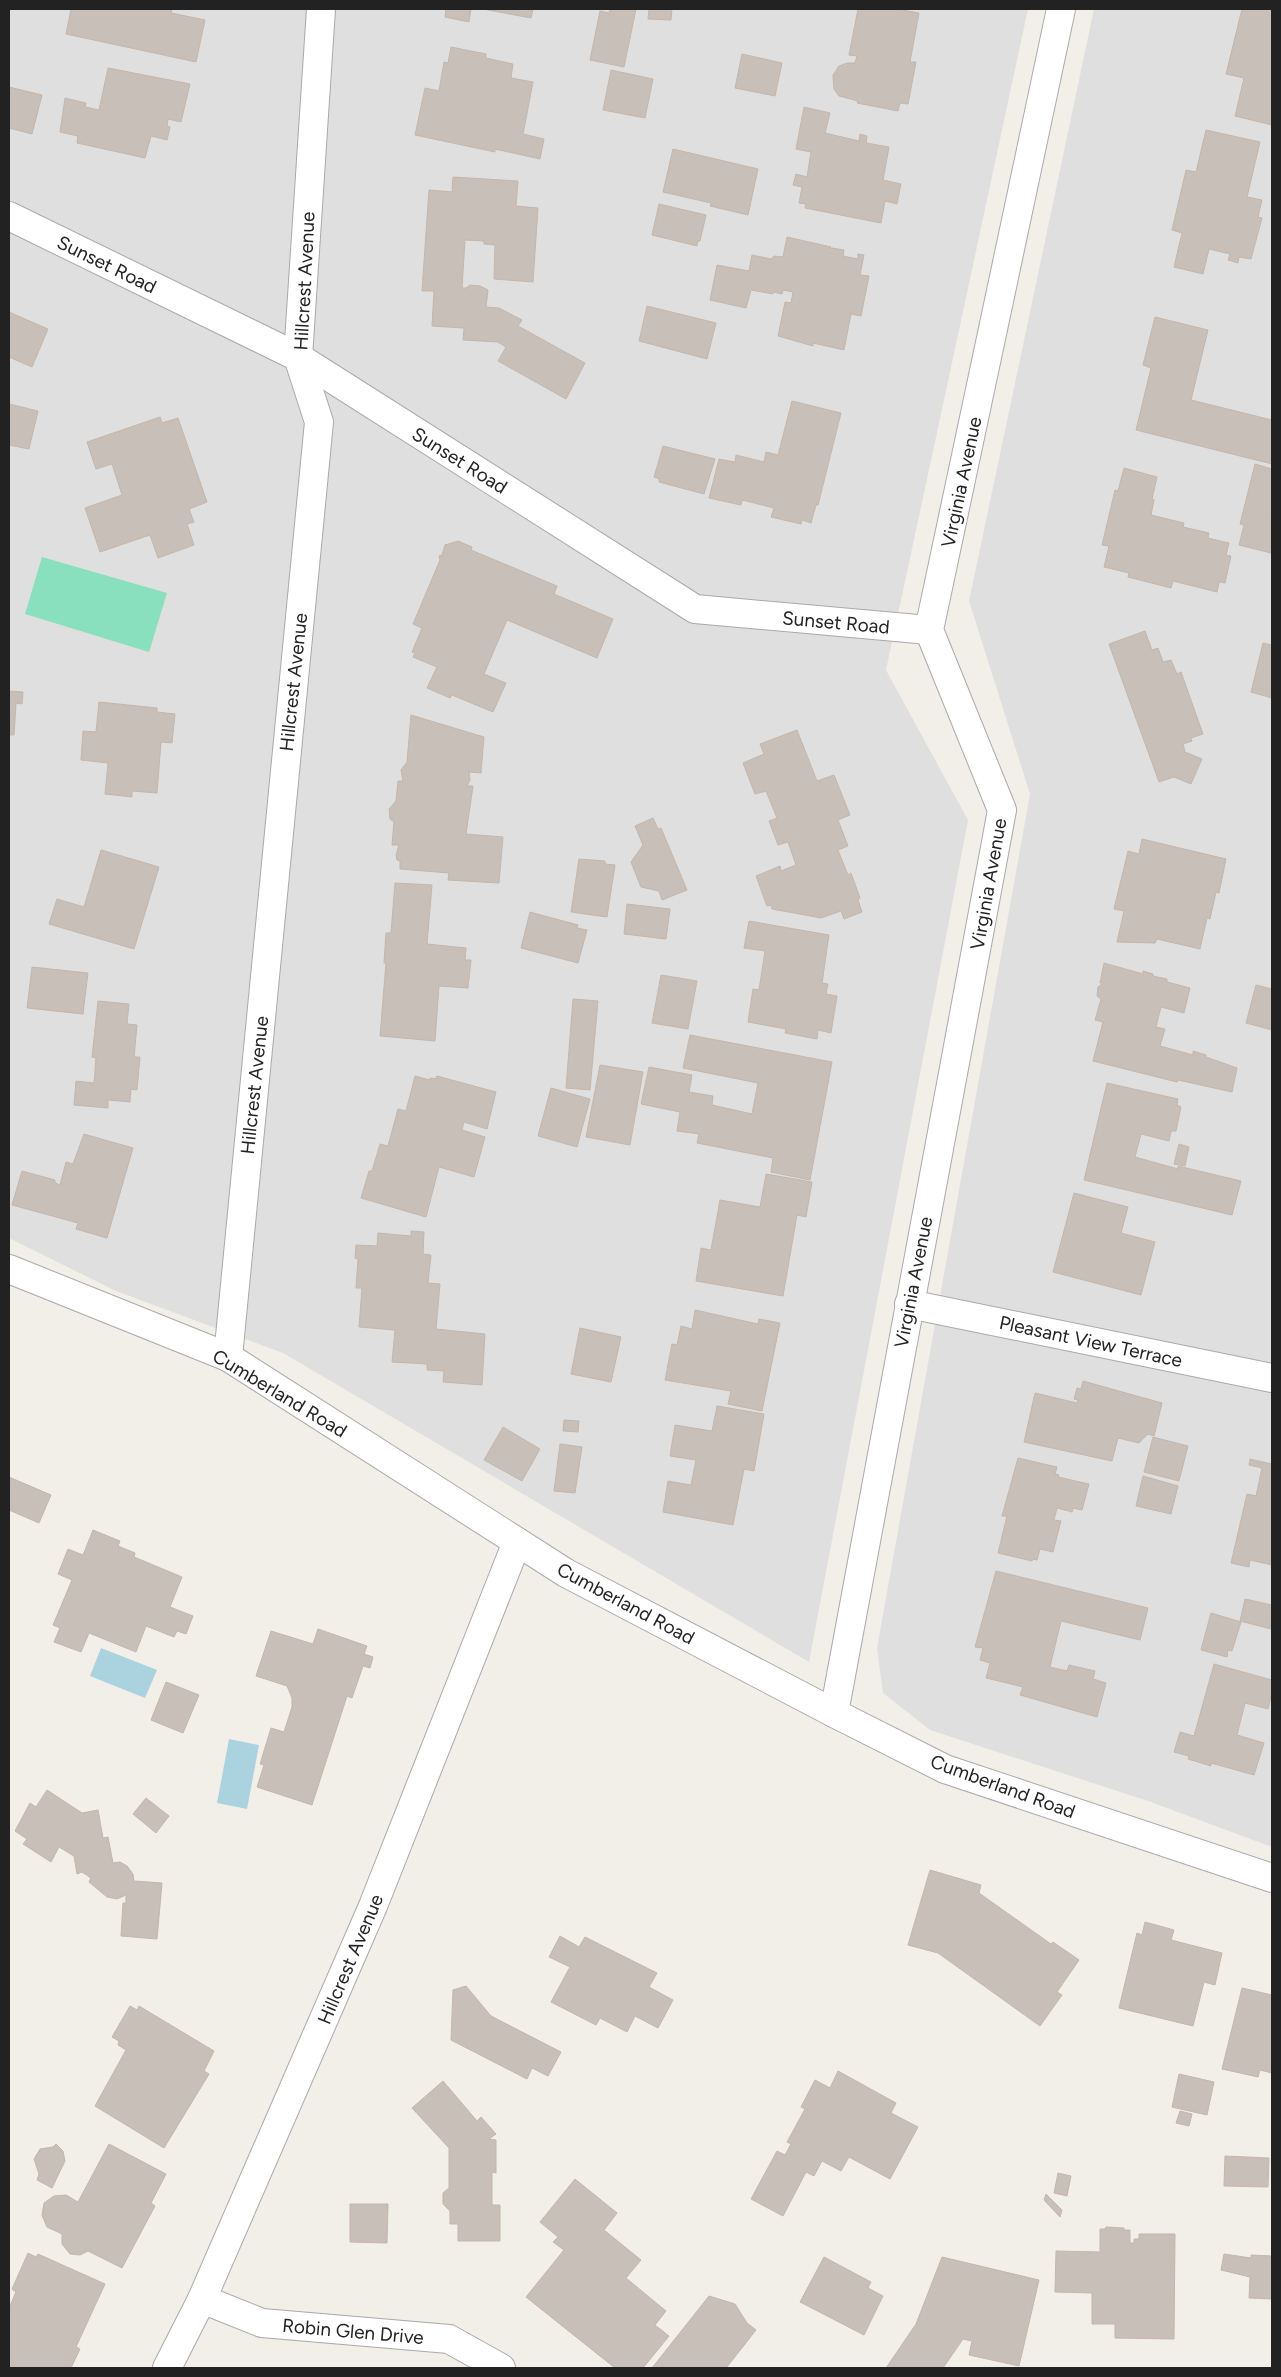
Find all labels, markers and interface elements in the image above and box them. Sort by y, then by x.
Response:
street label: Hillcrest Avenue [289,211,320,351]
street label: Sunset Road [53,231,160,298]
street label: Virginia Avenue [936,415,987,550]
street label: Sunset Road [408,422,512,499]
street label: Sunset Road [781,606,891,639]
street label: Hillcrest Avenue [275,612,312,752]
street label: Virginia Avenue [966,817,1011,952]
street label: Hillcrest Avenue [236,1015,273,1155]
street label: Virginia Avenue [889,1215,937,1350]
street label: Pleasant View Terrace [997,1311,1184,1372]
street label: Cumberland Road [208,1344,351,1443]
street label: Cumberland Road [553,1558,698,1649]
street label: Cumberland Road [927,1750,1078,1823]
street label: Hillcrest Avenue [313,1891,388,2028]
street label: Robin Glen Drive [281,2314,425,2349]

